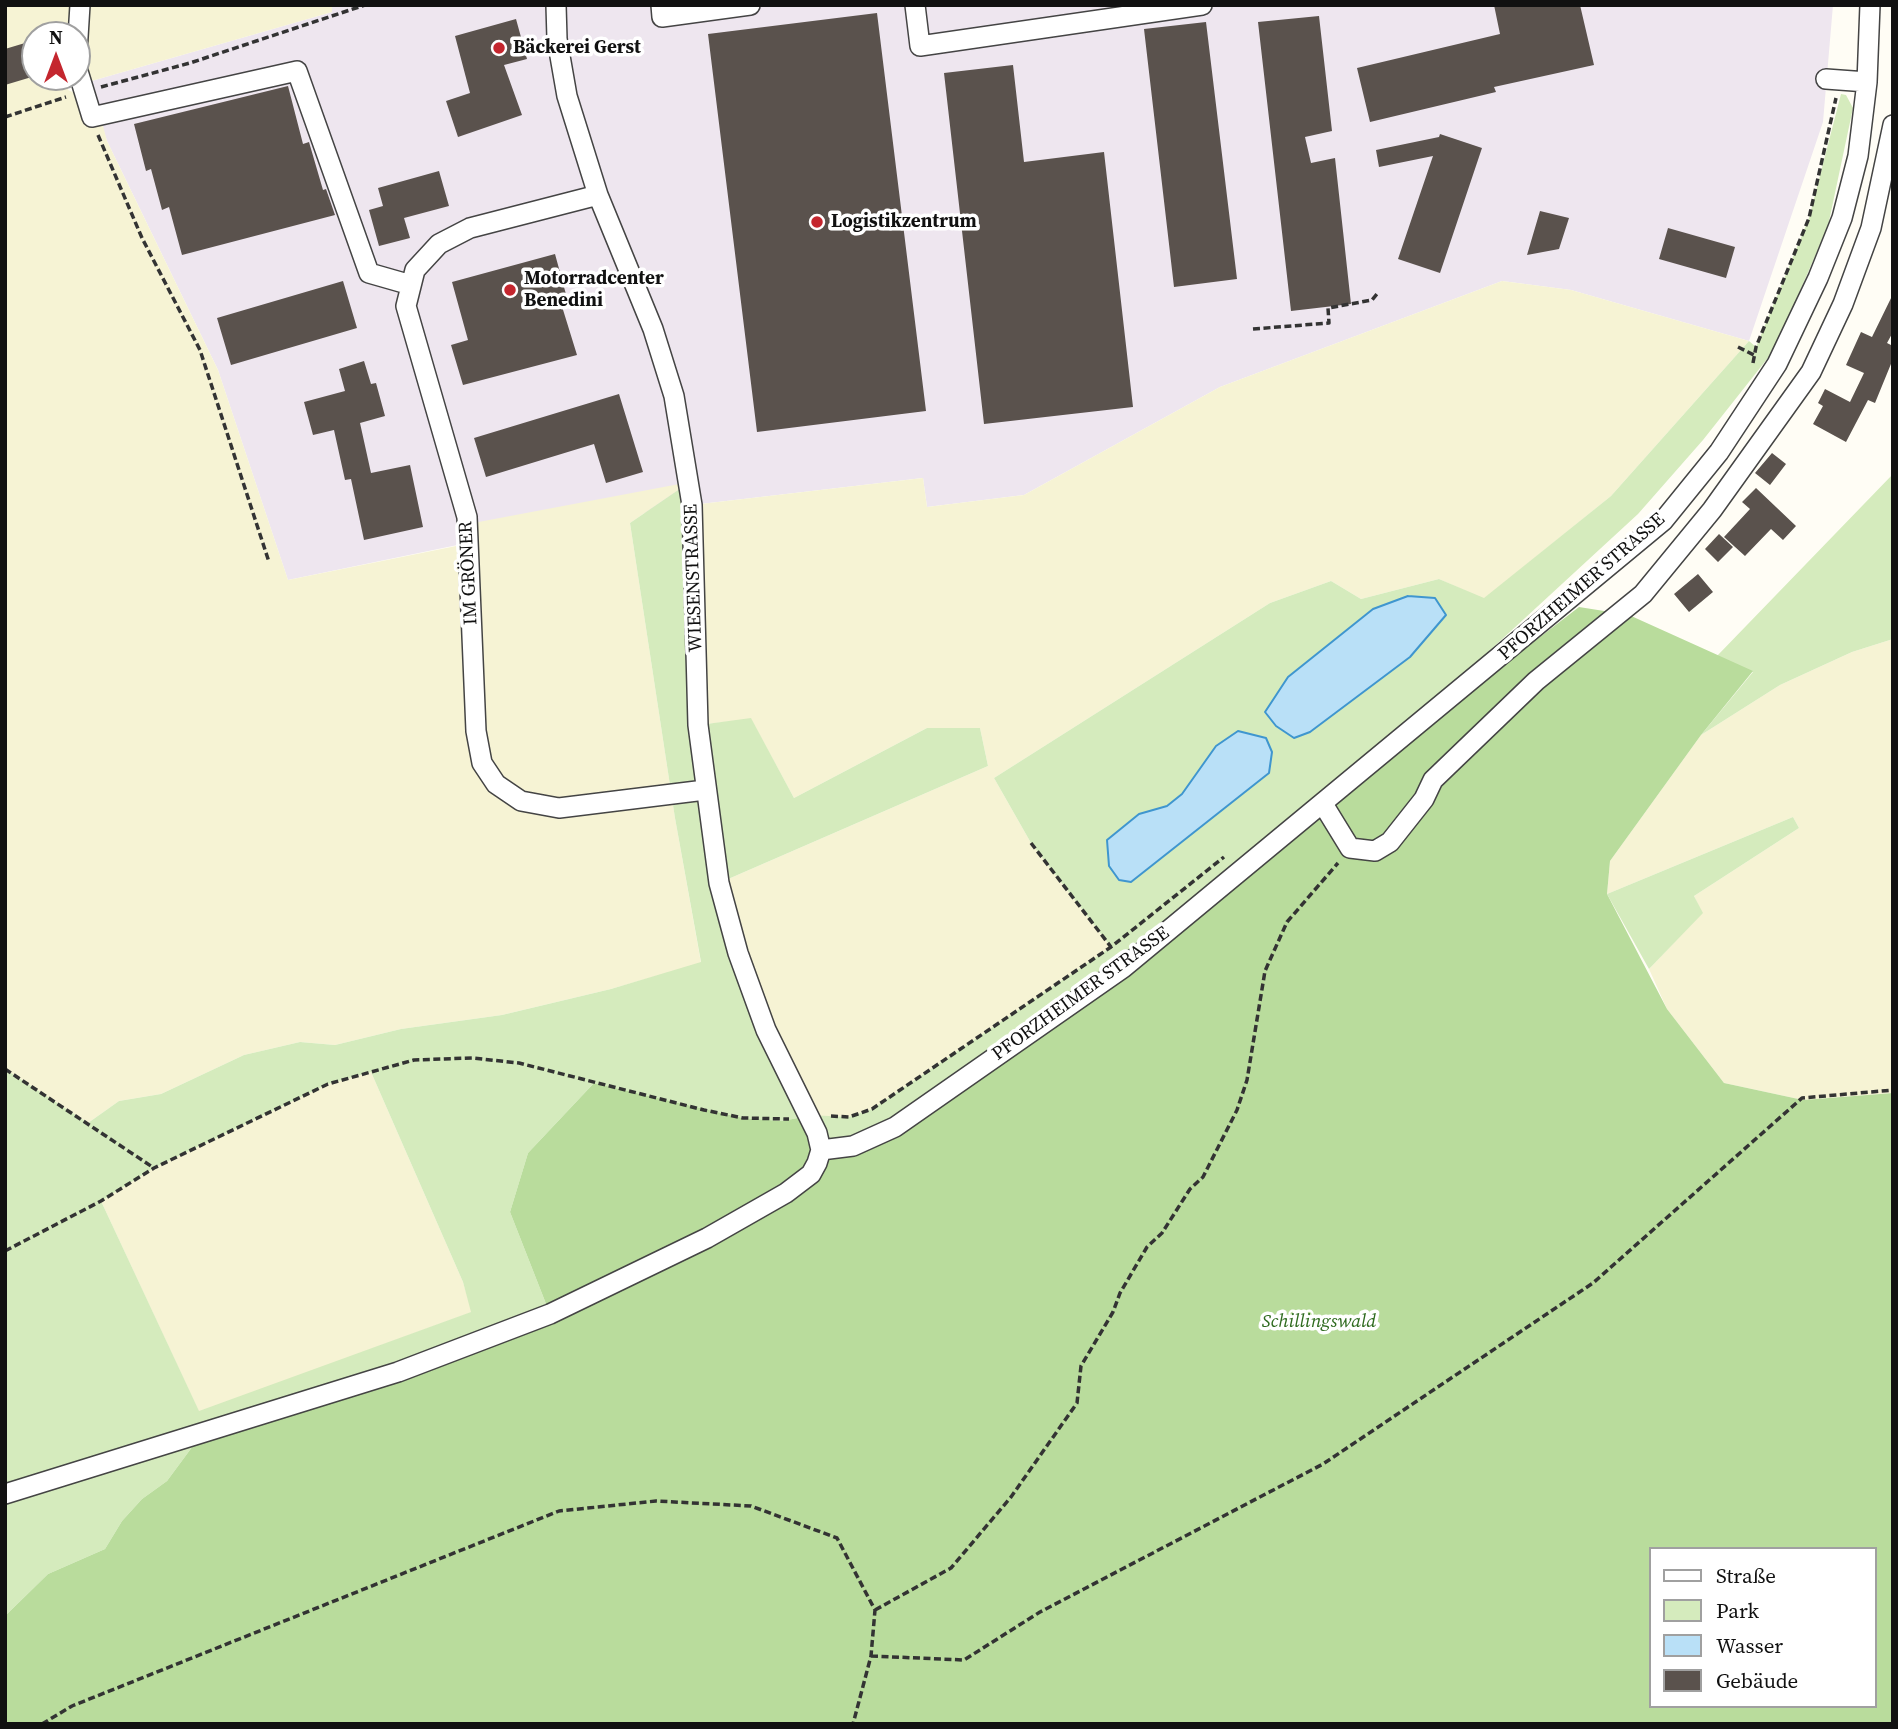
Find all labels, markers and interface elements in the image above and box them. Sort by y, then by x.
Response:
north arrow [21,21,91,91]
text: N [49,24,63,50]
place label: Bäckerei Gerst [513,37,641,59]
marker: Bäckerei Gerst [491,40,507,56]
place label: Logistikzentrum [831,211,977,233]
marker: Logistikzentrum [809,214,825,230]
place label: Motorradcenter Benedini [524,268,664,312]
marker: Motorradcenter Benedini [502,282,518,298]
street label: WIESENSTRASSE [680,504,708,652]
street label: PFORZHEIMER STRASSE [1494,508,1670,666]
street label: IM GRÖNER [455,520,483,626]
street label: PFORZHEIMER STRASSE [988,922,1174,1066]
park label: Schillingswald [1262,1311,1376,1333]
legend [1650,1547,1877,1708]
text: Straße [1716,1561,1776,1590]
text: Park [1716,1596,1759,1625]
text: Wasser [1716,1631,1783,1660]
text: Gebäude [1716,1666,1798,1695]

